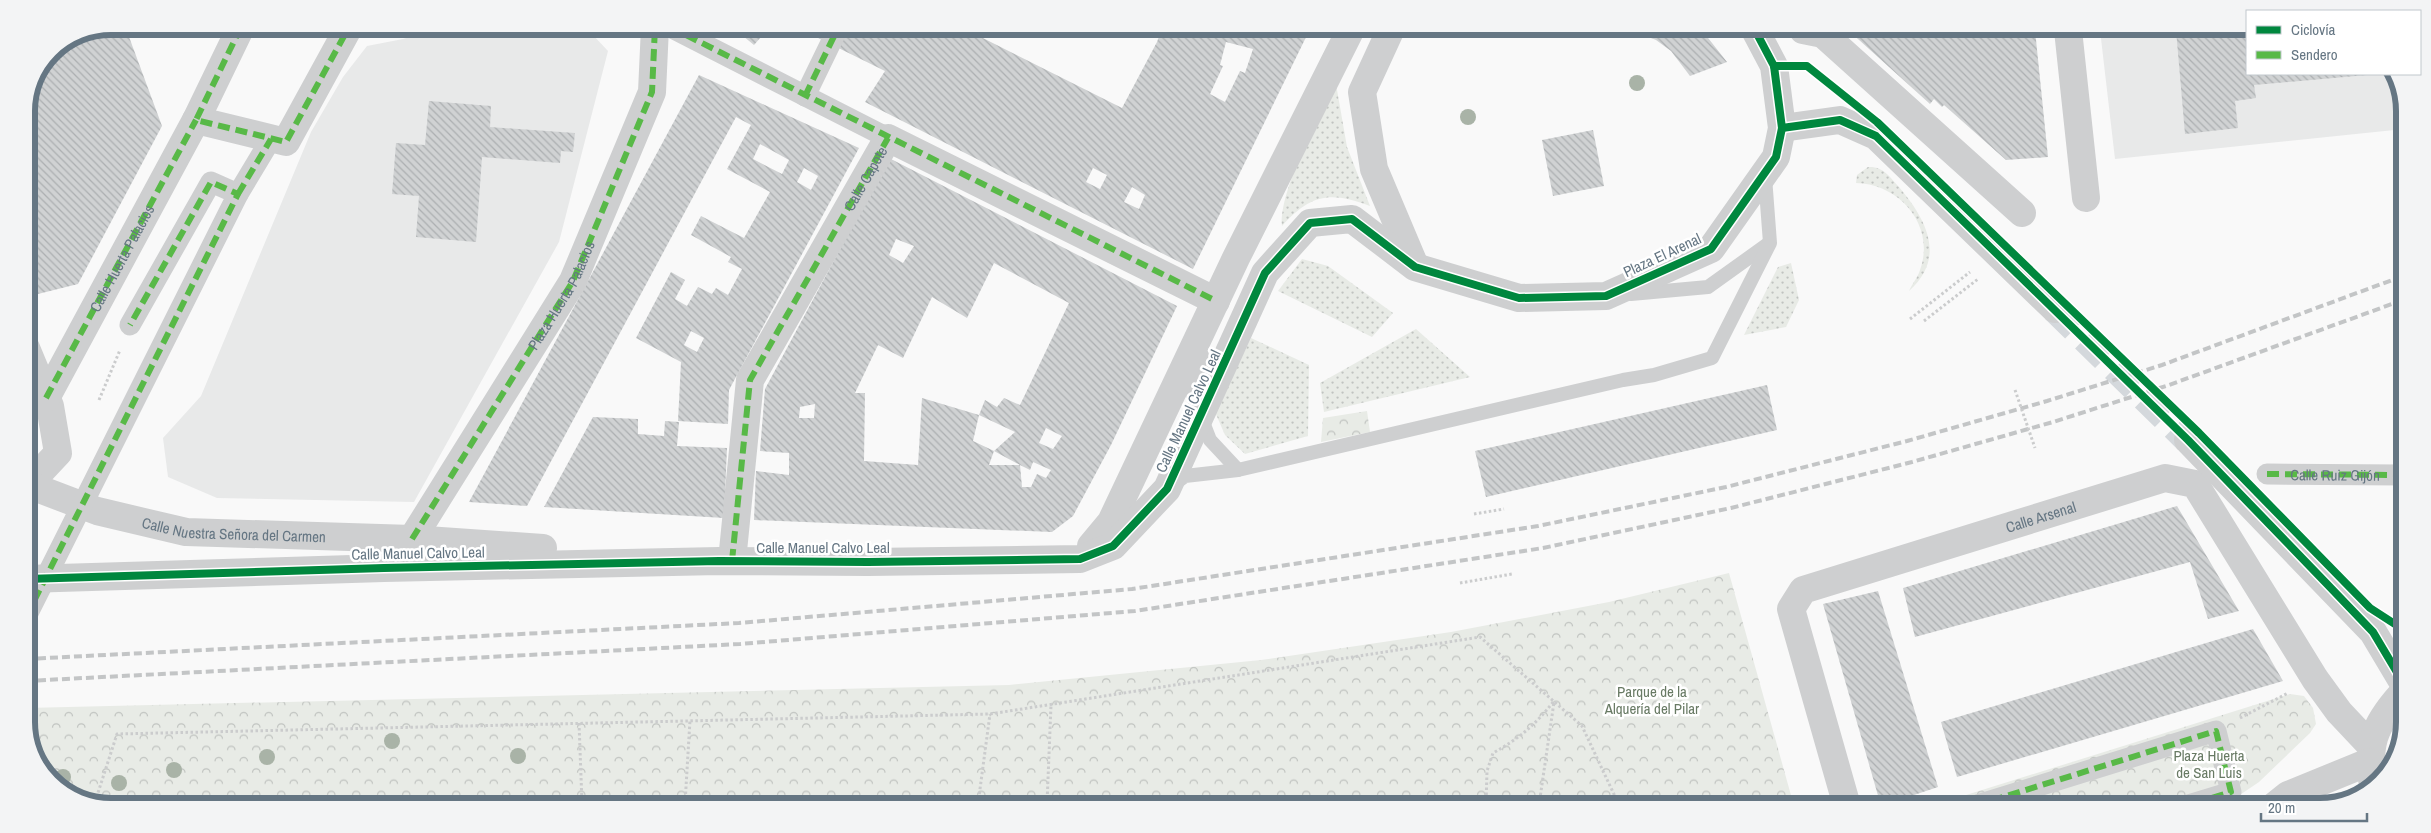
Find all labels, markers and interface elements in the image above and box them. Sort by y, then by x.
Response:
legend [2246,10,2421,75]
text: Ciclovía [2291,19,2336,40]
text: Sendero [2291,44,2338,65]
street label: Calle Capote [838,142,892,214]
street label: Calle Huerta Palacios [84,201,159,315]
street label: Plaza El Arenal [1620,228,1704,282]
street label: Plaza Huerta Palacios [522,237,599,354]
street label: Calle Manuel Calvo Leal [1150,346,1226,476]
street label: Calle Ruiz Gijón [2290,464,2380,485]
street label: Calle Arsenal [2003,496,2078,537]
street label: Calle Nuestra Señora del Carmen [140,511,326,547]
street label: Calle Manuel Calvo Leal [756,537,890,558]
street label: Calle Manuel Calvo Leal [351,541,485,565]
park label: Parque de la Alquería del Pilar [1604,681,1699,719]
park label: Plaza Huerta de San Luis [2173,745,2245,783]
scale bar [2261,790,2367,822]
text: 20 m [2268,797,2295,818]

